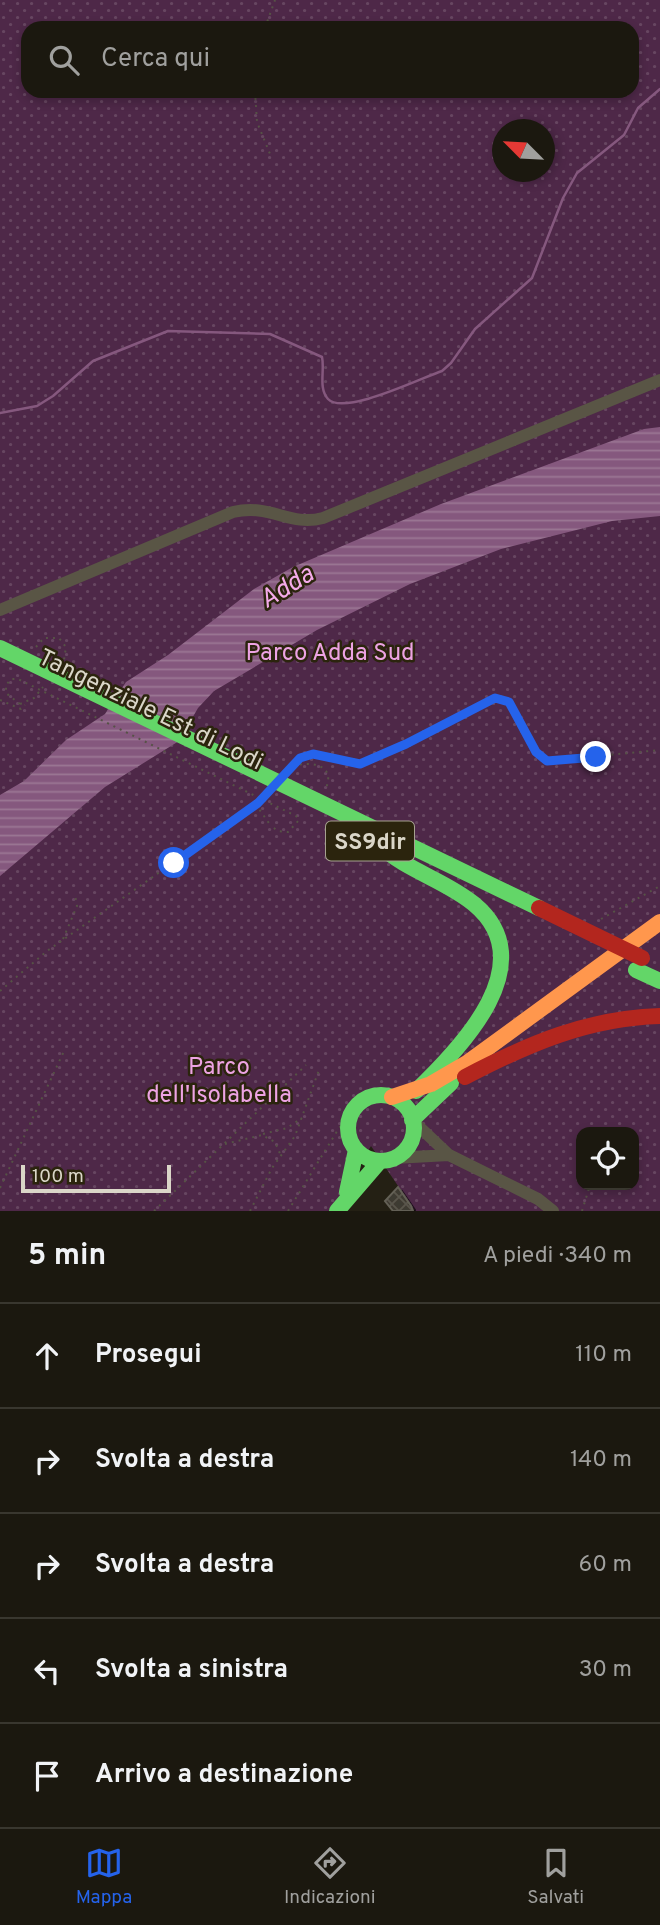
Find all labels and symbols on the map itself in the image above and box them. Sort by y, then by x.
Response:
north arrow [492,119,555,182]
water label: Adda [254,558,321,618]
park label: Parco Adda Sud [245,639,415,669]
street label: Tangenziale Est di Lodi [33,643,268,778]
route end [580,741,611,772]
road number: SS9dir [326,821,414,860]
route start [158,847,189,878]
park label: Parco dell'Isolabella [146,1053,292,1111]
scale bar [21,1162,172,1194]

